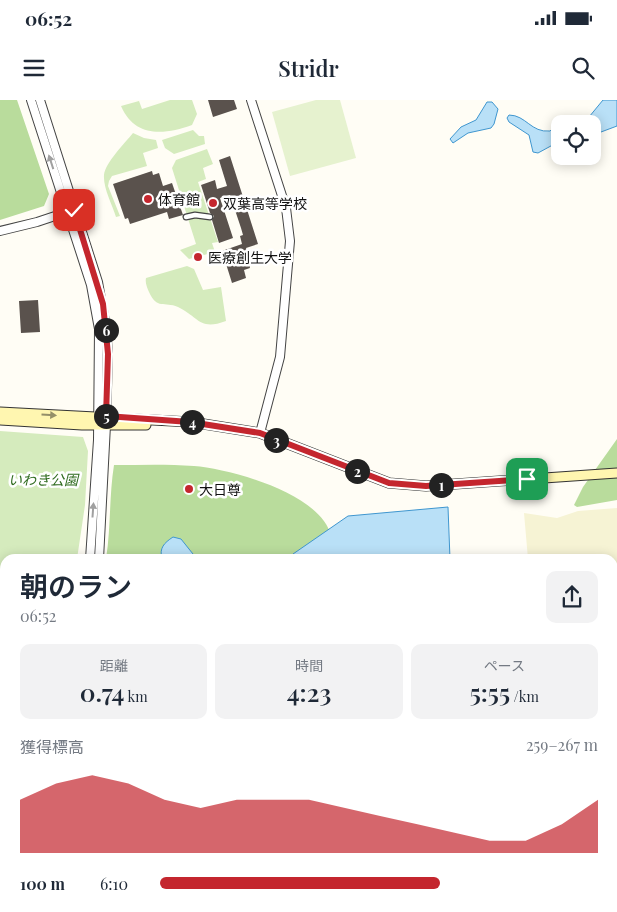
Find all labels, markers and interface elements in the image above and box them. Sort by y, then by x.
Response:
text: 06:52 [25,5,72,31]
text: Stridr [278,53,339,83]
icon: menu [20,54,48,82]
icon: search [569,54,597,82]
map controls [551,115,601,165]
button: locate [551,115,601,165]
one-way arrow [47,155,54,170]
pin [53,189,95,231]
place label: 体育館 [158,190,200,209]
marker: 体育館 [142,193,154,205]
place label: 双葉高等学校 [223,194,307,213]
icon: check [60,196,88,224]
marker: 双葉高等学校 [207,197,219,209]
place label: 医療創生大学 [208,248,292,267]
marker: 医療創生大学 [192,251,204,263]
pin: 6 [94,318,118,342]
text: 6 [103,321,110,340]
pin: 5 [94,404,118,428]
text: 5 [103,407,110,426]
pin: 4 [180,410,204,434]
one-way arrow [41,411,57,419]
text: 4 [189,413,196,432]
pin: 3 [264,428,288,452]
text: 3 [273,431,280,450]
pin: 2 [344,458,370,484]
pin [506,458,548,500]
text: 2 [354,462,361,481]
icon: arrive [513,465,541,493]
park label: いわき公園 [8,470,80,489]
pin: 1 [428,472,454,498]
text: 1 [439,476,444,495]
place label: 大日尊 [199,480,241,499]
marker: 大日尊 [183,483,195,495]
one-way arrow [90,502,98,518]
text: 朝のラン [20,567,132,604]
button: share [546,571,598,623]
text: 06:52 [20,605,56,626]
text: 距離 [100,656,128,675]
text: 時間 [295,656,323,675]
text: ペース [484,656,525,675]
text: 0.74 [80,675,124,708]
text: 4:23 [287,675,331,708]
text: 5:55 [470,675,510,708]
text: km [124,687,148,706]
text: /km [510,687,539,706]
text: 259–267 m [526,734,598,755]
text: 獲得標高 [20,736,84,757]
text: 100 m [20,873,65,894]
text: 6:10 [100,873,128,894]

